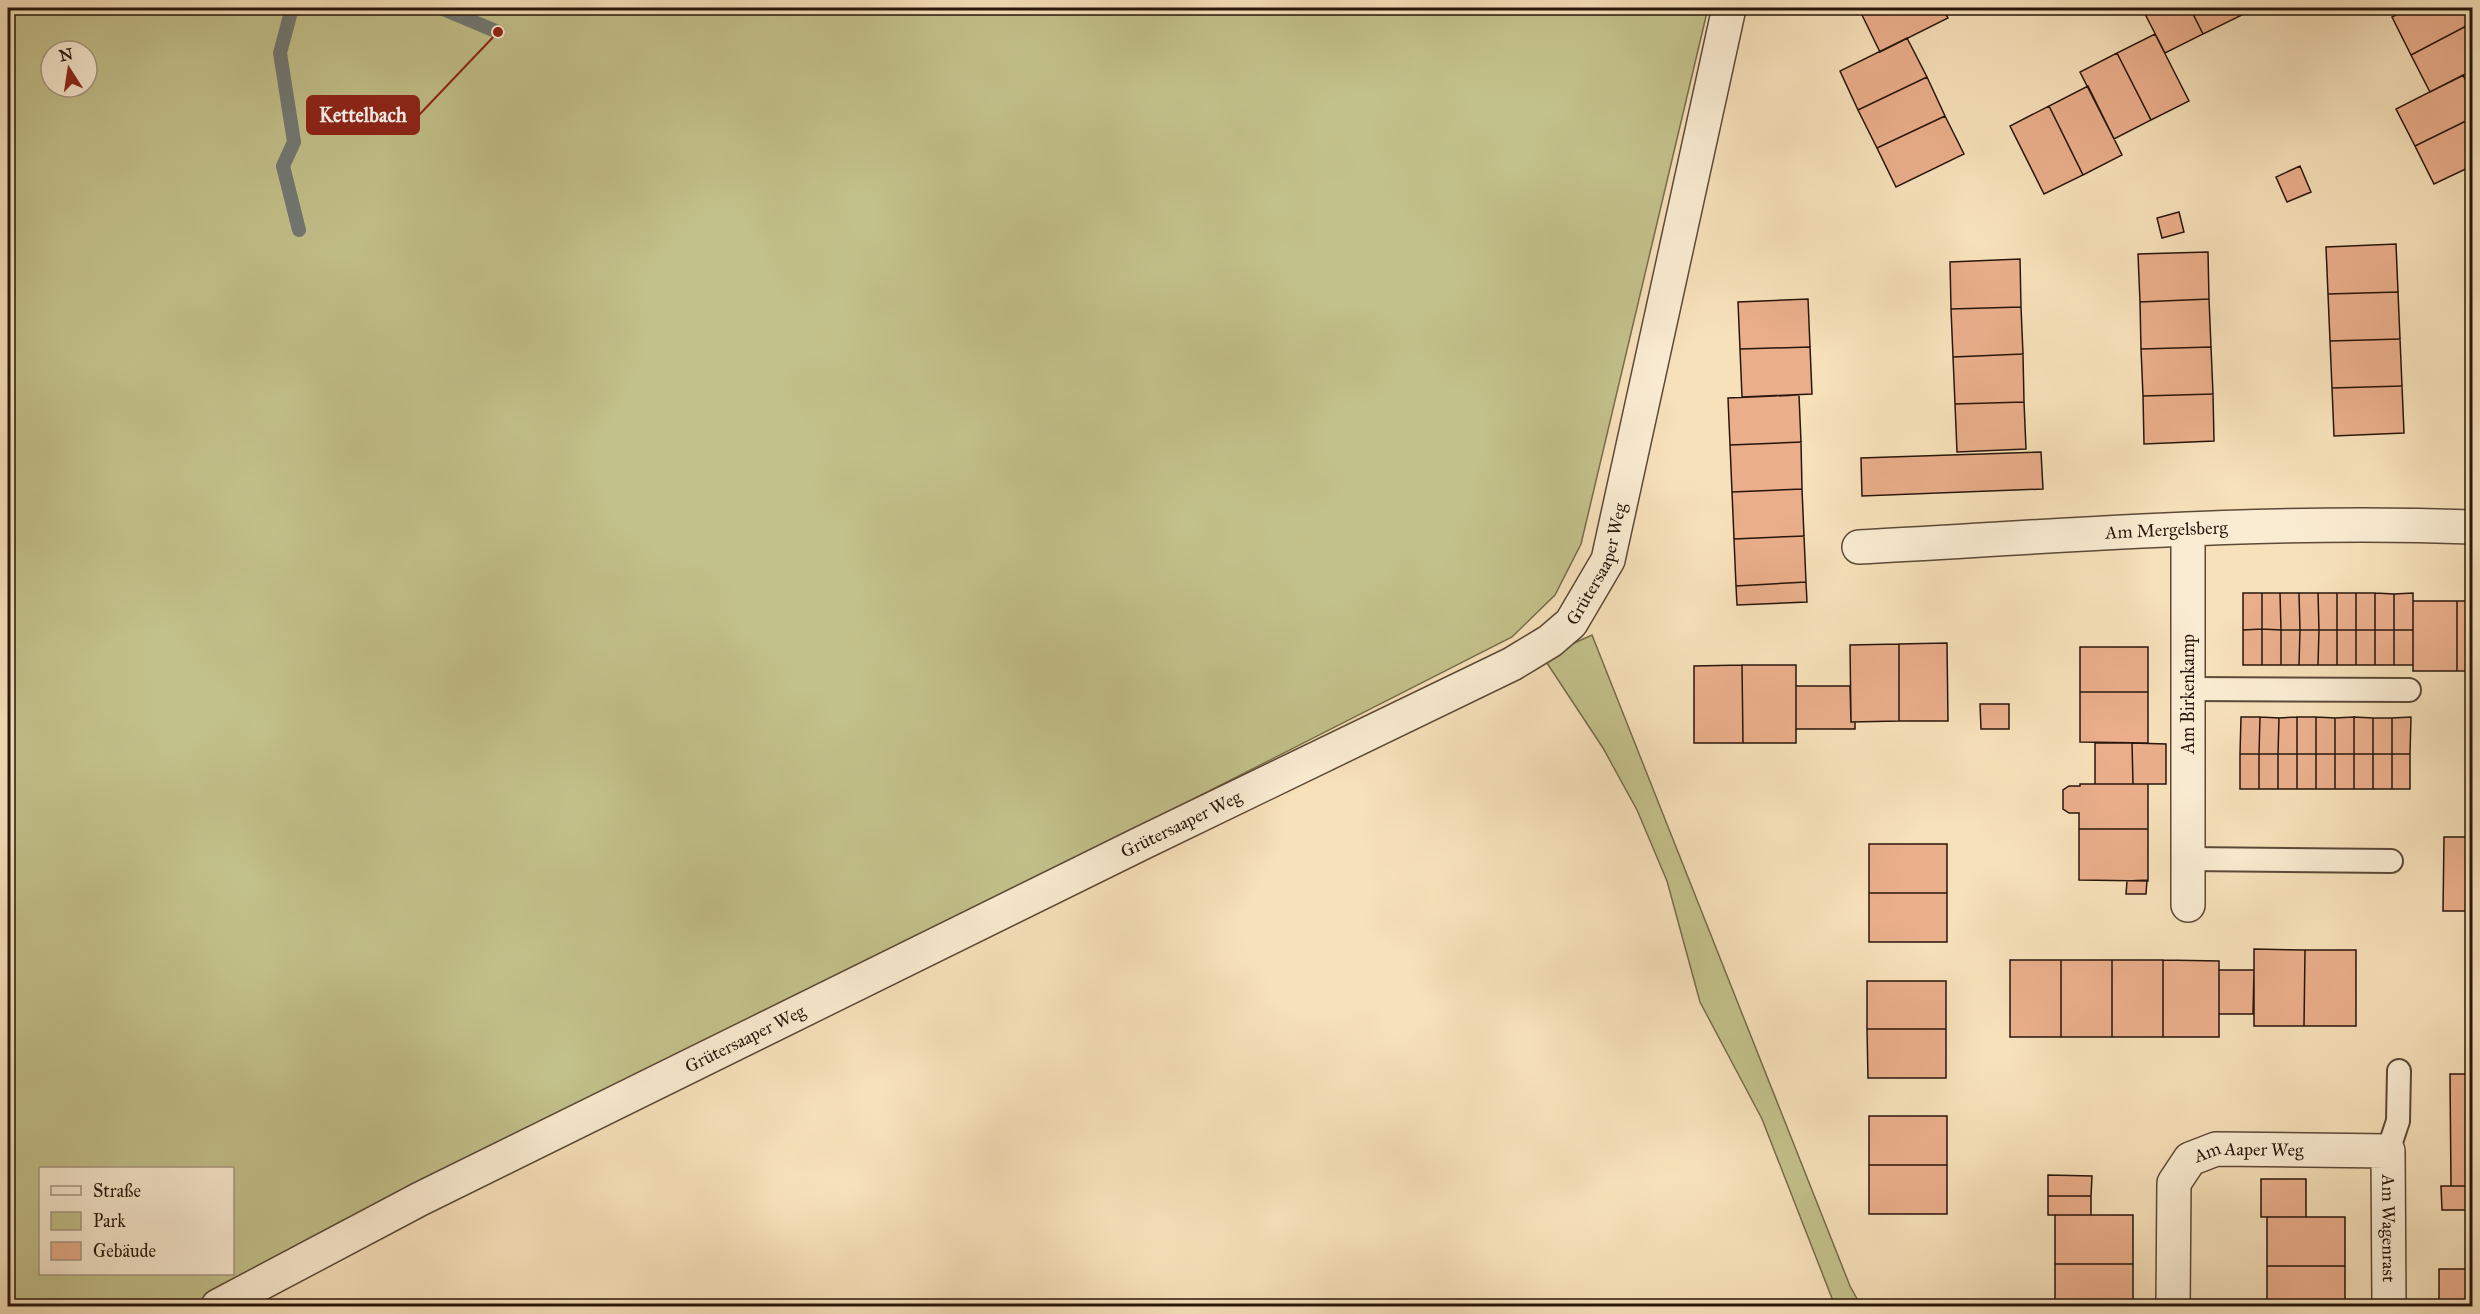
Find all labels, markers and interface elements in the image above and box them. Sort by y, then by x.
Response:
north arrow [39,39,99,99]
text: N [57,44,75,66]
callout: Kettelbach [307,96,419,134]
text: Kettelbach [319,103,408,127]
street label: Grütersaaper Weg [1561,500,1632,629]
street label: Am Mergelsberg [2104,516,2229,544]
street label: Am Birkenkamp [2177,634,2199,755]
street label: Grütersaaper Weg [1117,785,1246,863]
street label: Grütersaaper Weg [681,1000,810,1078]
street label: Am Aaper Weg [2190,1137,2304,1168]
legend [39,1167,234,1275]
street label: Am Wagenrast [2377,1173,2400,1283]
text: Straße [93,1180,141,1202]
text: Park [93,1210,126,1232]
text: Gebäude [93,1240,156,1262]

